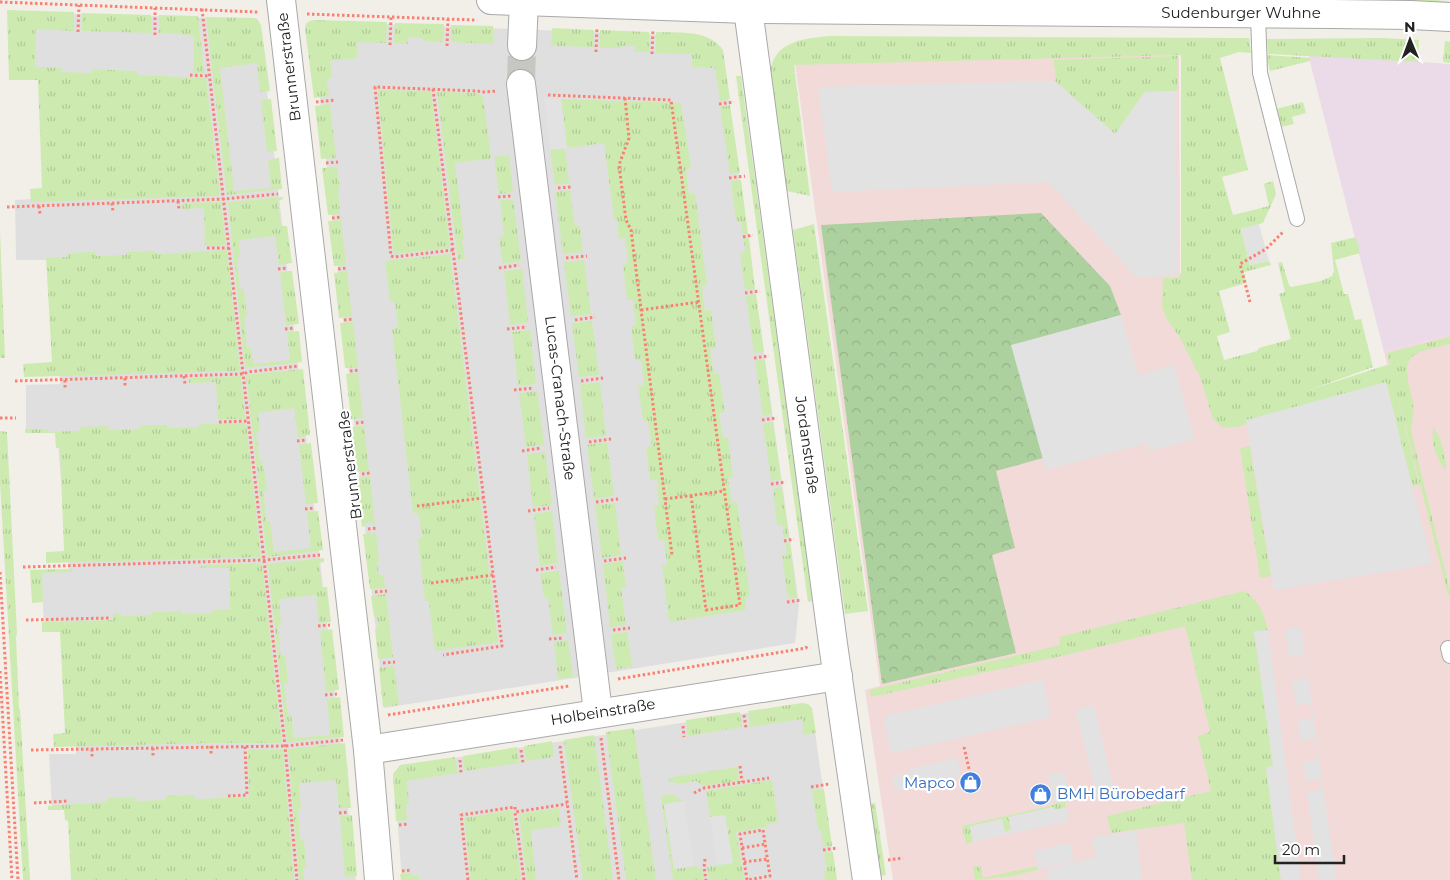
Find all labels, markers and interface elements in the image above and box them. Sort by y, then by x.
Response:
street label: Sudenburger Wuhne [1161,3,1321,22]
street label: Brunnerstraße [272,12,305,123]
north arrow [1385,15,1435,65]
text: N [1404,18,1416,36]
street label: Lucas-Cranach-Straße [541,315,580,481]
street label: Jordanstraße [791,394,824,495]
street label: Brunnerstraße [333,410,366,521]
street label: Holbeinstraße [549,694,657,729]
shop icon: Mapco [959,771,983,795]
place label: Mapco [904,773,955,792]
shop icon: BMH Bürobedarf [1029,782,1053,806]
place label: BMH Bürobedarf [1057,784,1186,803]
scale bar [1275,832,1344,864]
text: 20 m [1282,840,1320,859]

